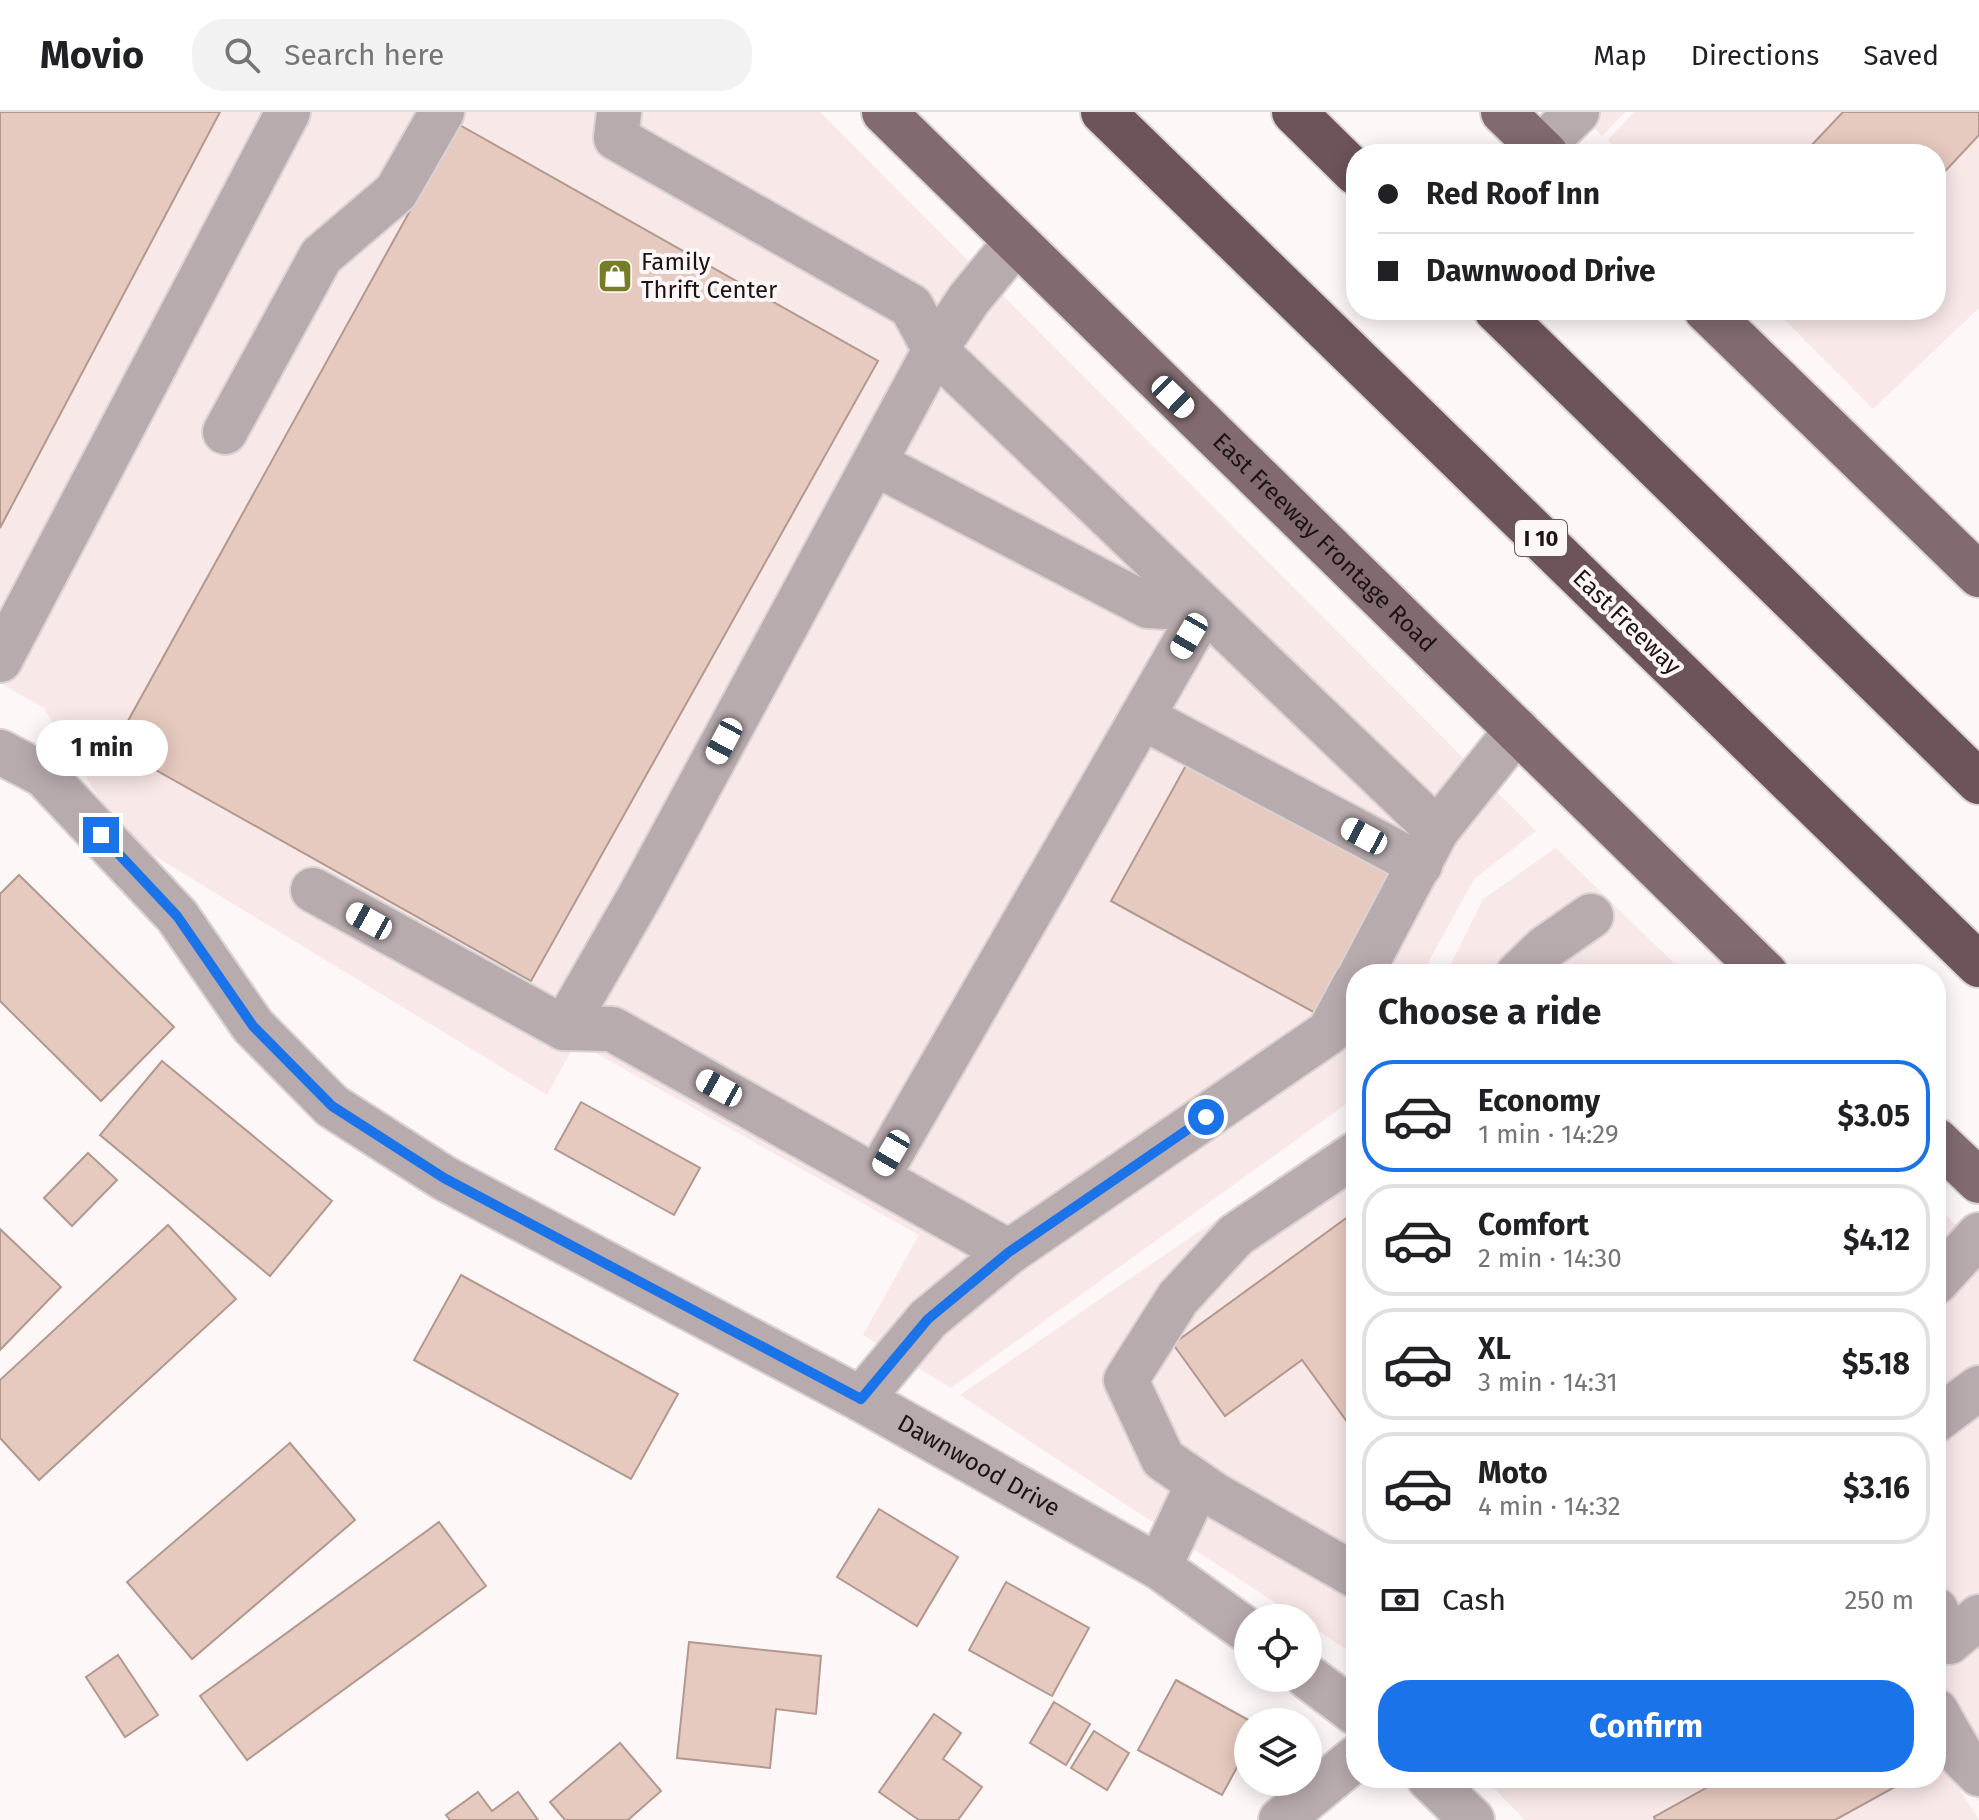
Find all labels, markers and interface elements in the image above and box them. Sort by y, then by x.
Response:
search box [192,19,752,91]
text: Movio [40,32,144,78]
icon: search [220,33,264,77]
text: Search here [284,37,444,73]
text: Map [1593,39,1647,72]
text: Directions [1691,39,1819,72]
text: Saved [1863,39,1939,72]
text: Red Roof Inn [1426,176,1600,212]
place label: Family Thrift Center [641,248,778,304]
text: Dawnwood Drive [1426,253,1656,289]
shop icon: Family Thrift Center [596,257,634,295]
car [1147,372,1199,422]
street label: East Freeway Frontage Road [1207,427,1442,658]
road number: I 10 [1515,520,1567,556]
street label: East Freeway [1567,564,1687,680]
car [1167,609,1211,663]
car [702,714,746,768]
callout: 1 min [35,719,167,775]
text: 1 min [71,732,133,763]
car [1337,814,1391,858]
route end [83,817,119,853]
car [342,899,396,943]
text: Choose a ride [1378,990,1601,1034]
car [692,1066,746,1110]
icon: car [1382,1080,1454,1152]
text: Economy [1478,1083,1600,1119]
text: $3.05 [1838,1098,1910,1134]
route start [1188,1099,1224,1135]
text: 1 min · 14:29 [1478,1119,1619,1150]
car [869,1126,913,1180]
icon: car [1382,1204,1454,1276]
text: Comfort [1478,1207,1589,1243]
text: $4.12 [1843,1222,1910,1258]
text: 2 min · 14:30 [1478,1243,1622,1274]
icon: car [1382,1328,1454,1400]
text: XL [1478,1331,1511,1367]
text: $5.18 [1842,1346,1910,1382]
text: 3 min · 14:31 [1478,1367,1618,1398]
street label: Dawnwood Drive [893,1409,1065,1522]
icon: car [1382,1452,1454,1524]
text: Moto [1478,1455,1548,1491]
text: $3.16 [1843,1470,1910,1506]
text: 4 min · 14:32 [1478,1491,1621,1522]
icon: cash [1378,1578,1422,1622]
text: Cash [1442,1582,1506,1618]
text: 250 m [1844,1585,1914,1616]
map controls [1234,1604,1322,1796]
button: locate [1234,1604,1322,1692]
button: Confirm [1378,1680,1914,1772]
button: layers [1234,1708,1322,1796]

